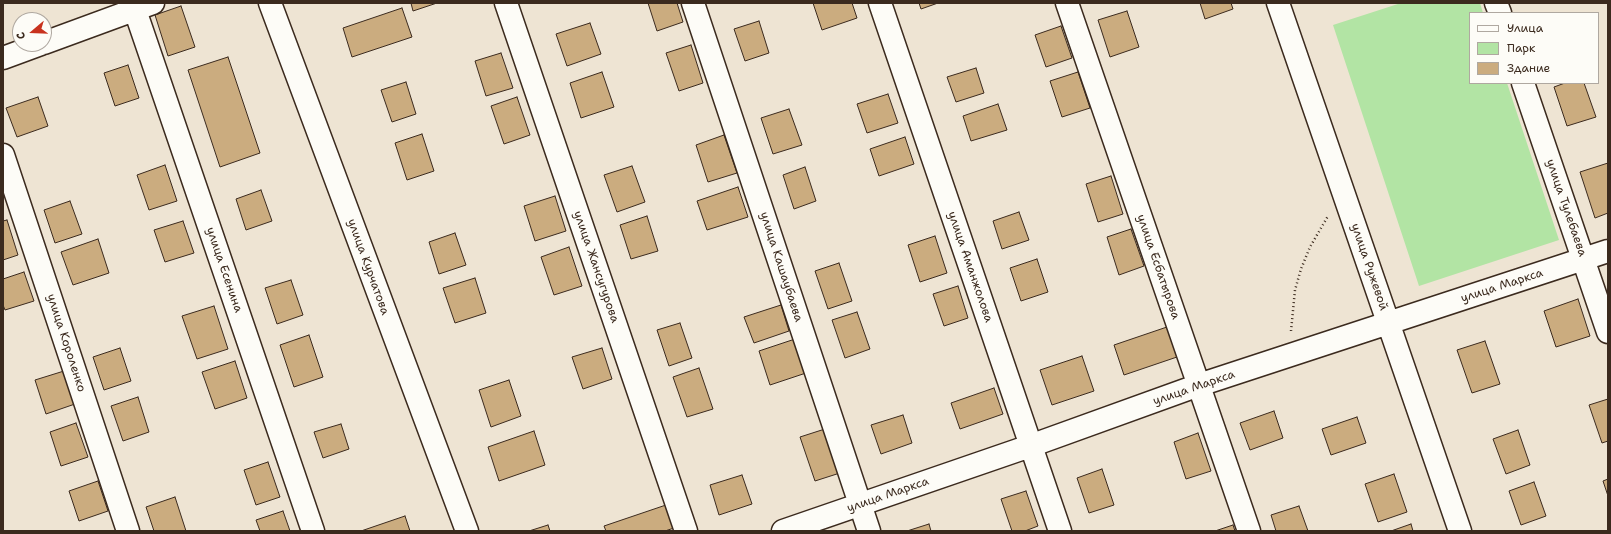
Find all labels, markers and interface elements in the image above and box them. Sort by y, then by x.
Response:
north arrow [12,12,52,52]
legend [1469,12,1599,84]
text: Улица [1507,20,1543,36]
text: С [13,30,29,41]
text: Парк [1507,40,1535,56]
text: Здание [1507,60,1550,76]
street label: улица Тулебаева [1543,157,1589,259]
street label: улица Жансугурова [570,209,622,325]
street label: улица Кашаубаева [756,210,806,324]
street label: улица Аманжолова [944,210,996,324]
street label: улица Есбатырова [1133,213,1183,321]
street label: улица Курчатова [344,217,392,317]
street label: улица Ружевой [1347,222,1391,312]
street label: улица Есенина [203,225,245,315]
street label: улица Маркса [1459,266,1545,306]
street label: улица Короленко [43,292,89,394]
street label: улица Маркса [1151,367,1237,409]
street label: улица Маркса [845,474,931,516]

